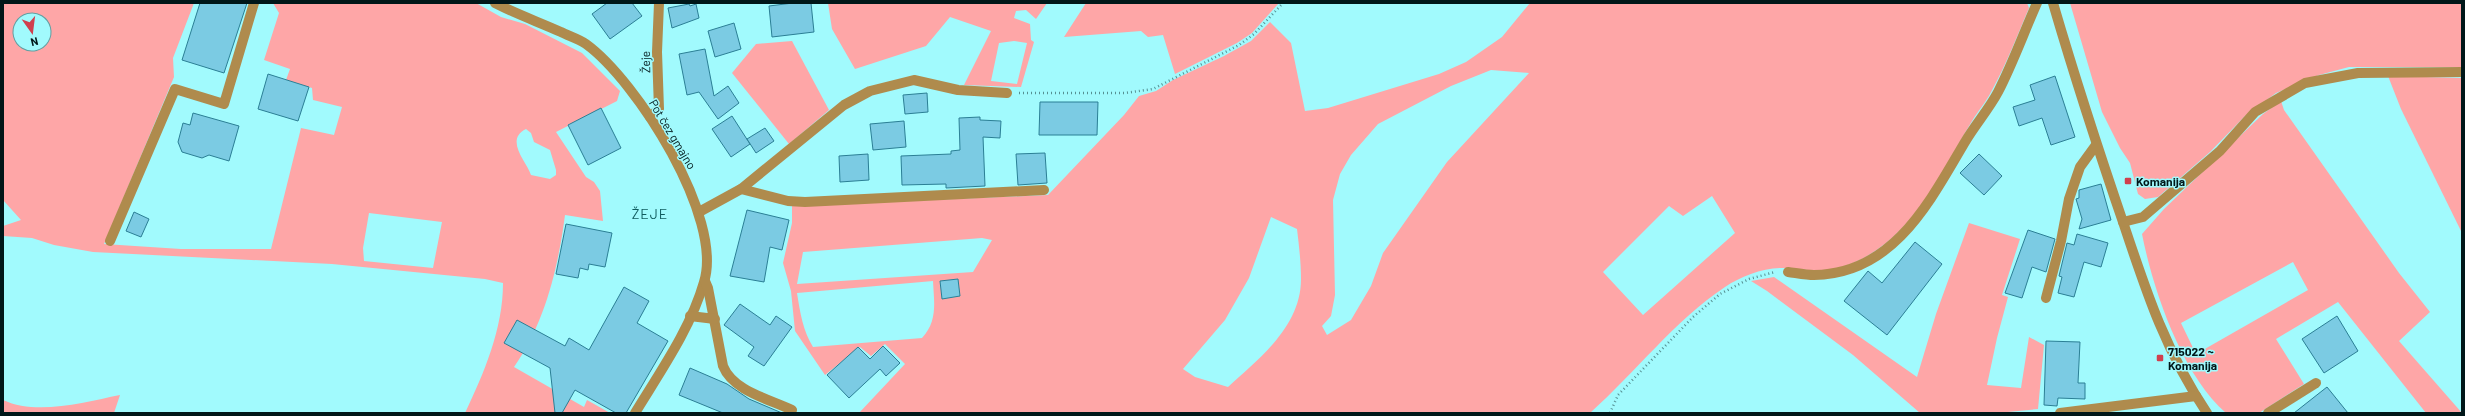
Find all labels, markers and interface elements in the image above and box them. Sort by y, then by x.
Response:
north arrow [12,12,52,52]
text: N [29,35,40,49]
street label: Žeje [638,51,652,73]
street label: Pot čez gmajno [647,97,699,171]
place label: Komanija [2136,174,2185,188]
marker: Komanija [2123,176,2133,186]
district label: ŽEJE [632,205,668,222]
place label: 715022 ~ Komanija [2168,344,2217,372]
marker: 715022 ~ Komanija [2155,353,2165,363]

